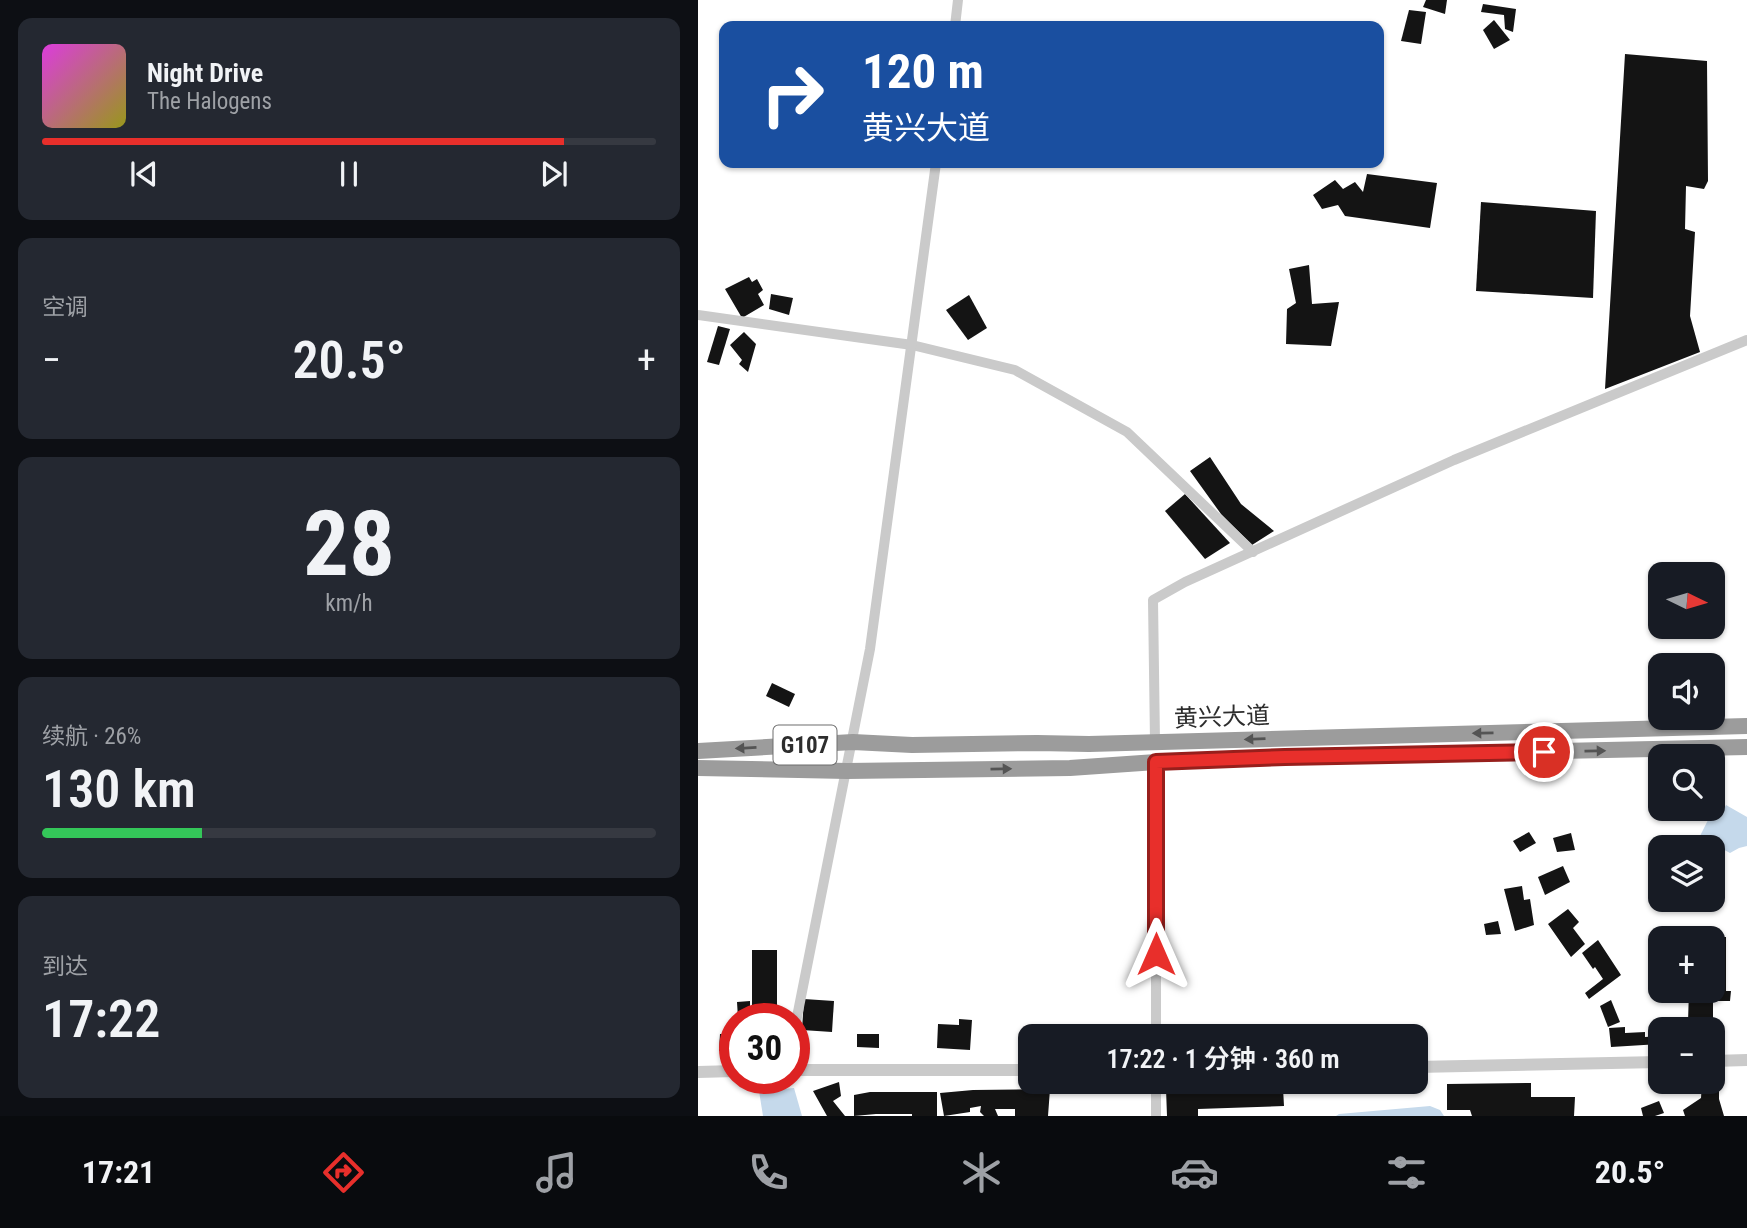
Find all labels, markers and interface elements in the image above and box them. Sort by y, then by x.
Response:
text: 120 m [862,43,984,100]
icon: right [747,49,838,140]
text: Night Drive [147,58,263,88]
text: The Halogens [147,88,272,115]
text: 黄兴大道 [862,109,990,147]
icon: previous [125,155,163,193]
icon: pause [330,155,368,193]
icon: next [535,155,573,193]
text: 空调 [42,294,88,321]
text: 20.5° [292,330,406,391]
text: − [42,338,61,382]
text: + [637,338,656,382]
text: 28 [303,491,395,597]
north arrow [1648,562,1725,639]
map controls [1648,562,1725,1094]
text: km/h [325,590,373,617]
button: sound [1648,653,1725,730]
street label: 黄兴大道 [1174,701,1270,733]
pin [1514,722,1574,782]
text: 续航 · 26% [42,723,141,750]
road number: G107 [774,726,836,764]
one-way arrow [1471,727,1493,738]
one-way arrow [1244,733,1266,744]
icon: arrive [1525,733,1563,771]
one-way arrow [735,743,757,754]
button: search [1648,744,1725,821]
one-way arrow [1585,745,1607,757]
text: 130 km [42,759,196,820]
one-way arrow [990,763,1012,775]
button: layers [1648,835,1725,912]
position arrow [1119,917,1193,991]
button: + [1648,926,1725,1003]
text: 到达 [42,953,88,980]
text: 17:22 [42,989,160,1050]
speed limit sign: 30 [719,1003,810,1094]
button: − [1648,1017,1725,1094]
text: 17:22 · 1 分钟 · 360 m [1106,1044,1340,1074]
icon: directions [319,1148,368,1197]
icon: music [532,1148,581,1197]
icon: phone [744,1148,793,1197]
icon: climate [957,1148,1006,1197]
icon: car [1170,1148,1219,1197]
icon: filters [1382,1148,1431,1197]
text: 17:21 [82,1153,155,1191]
text: 20.5° [1595,1153,1665,1191]

